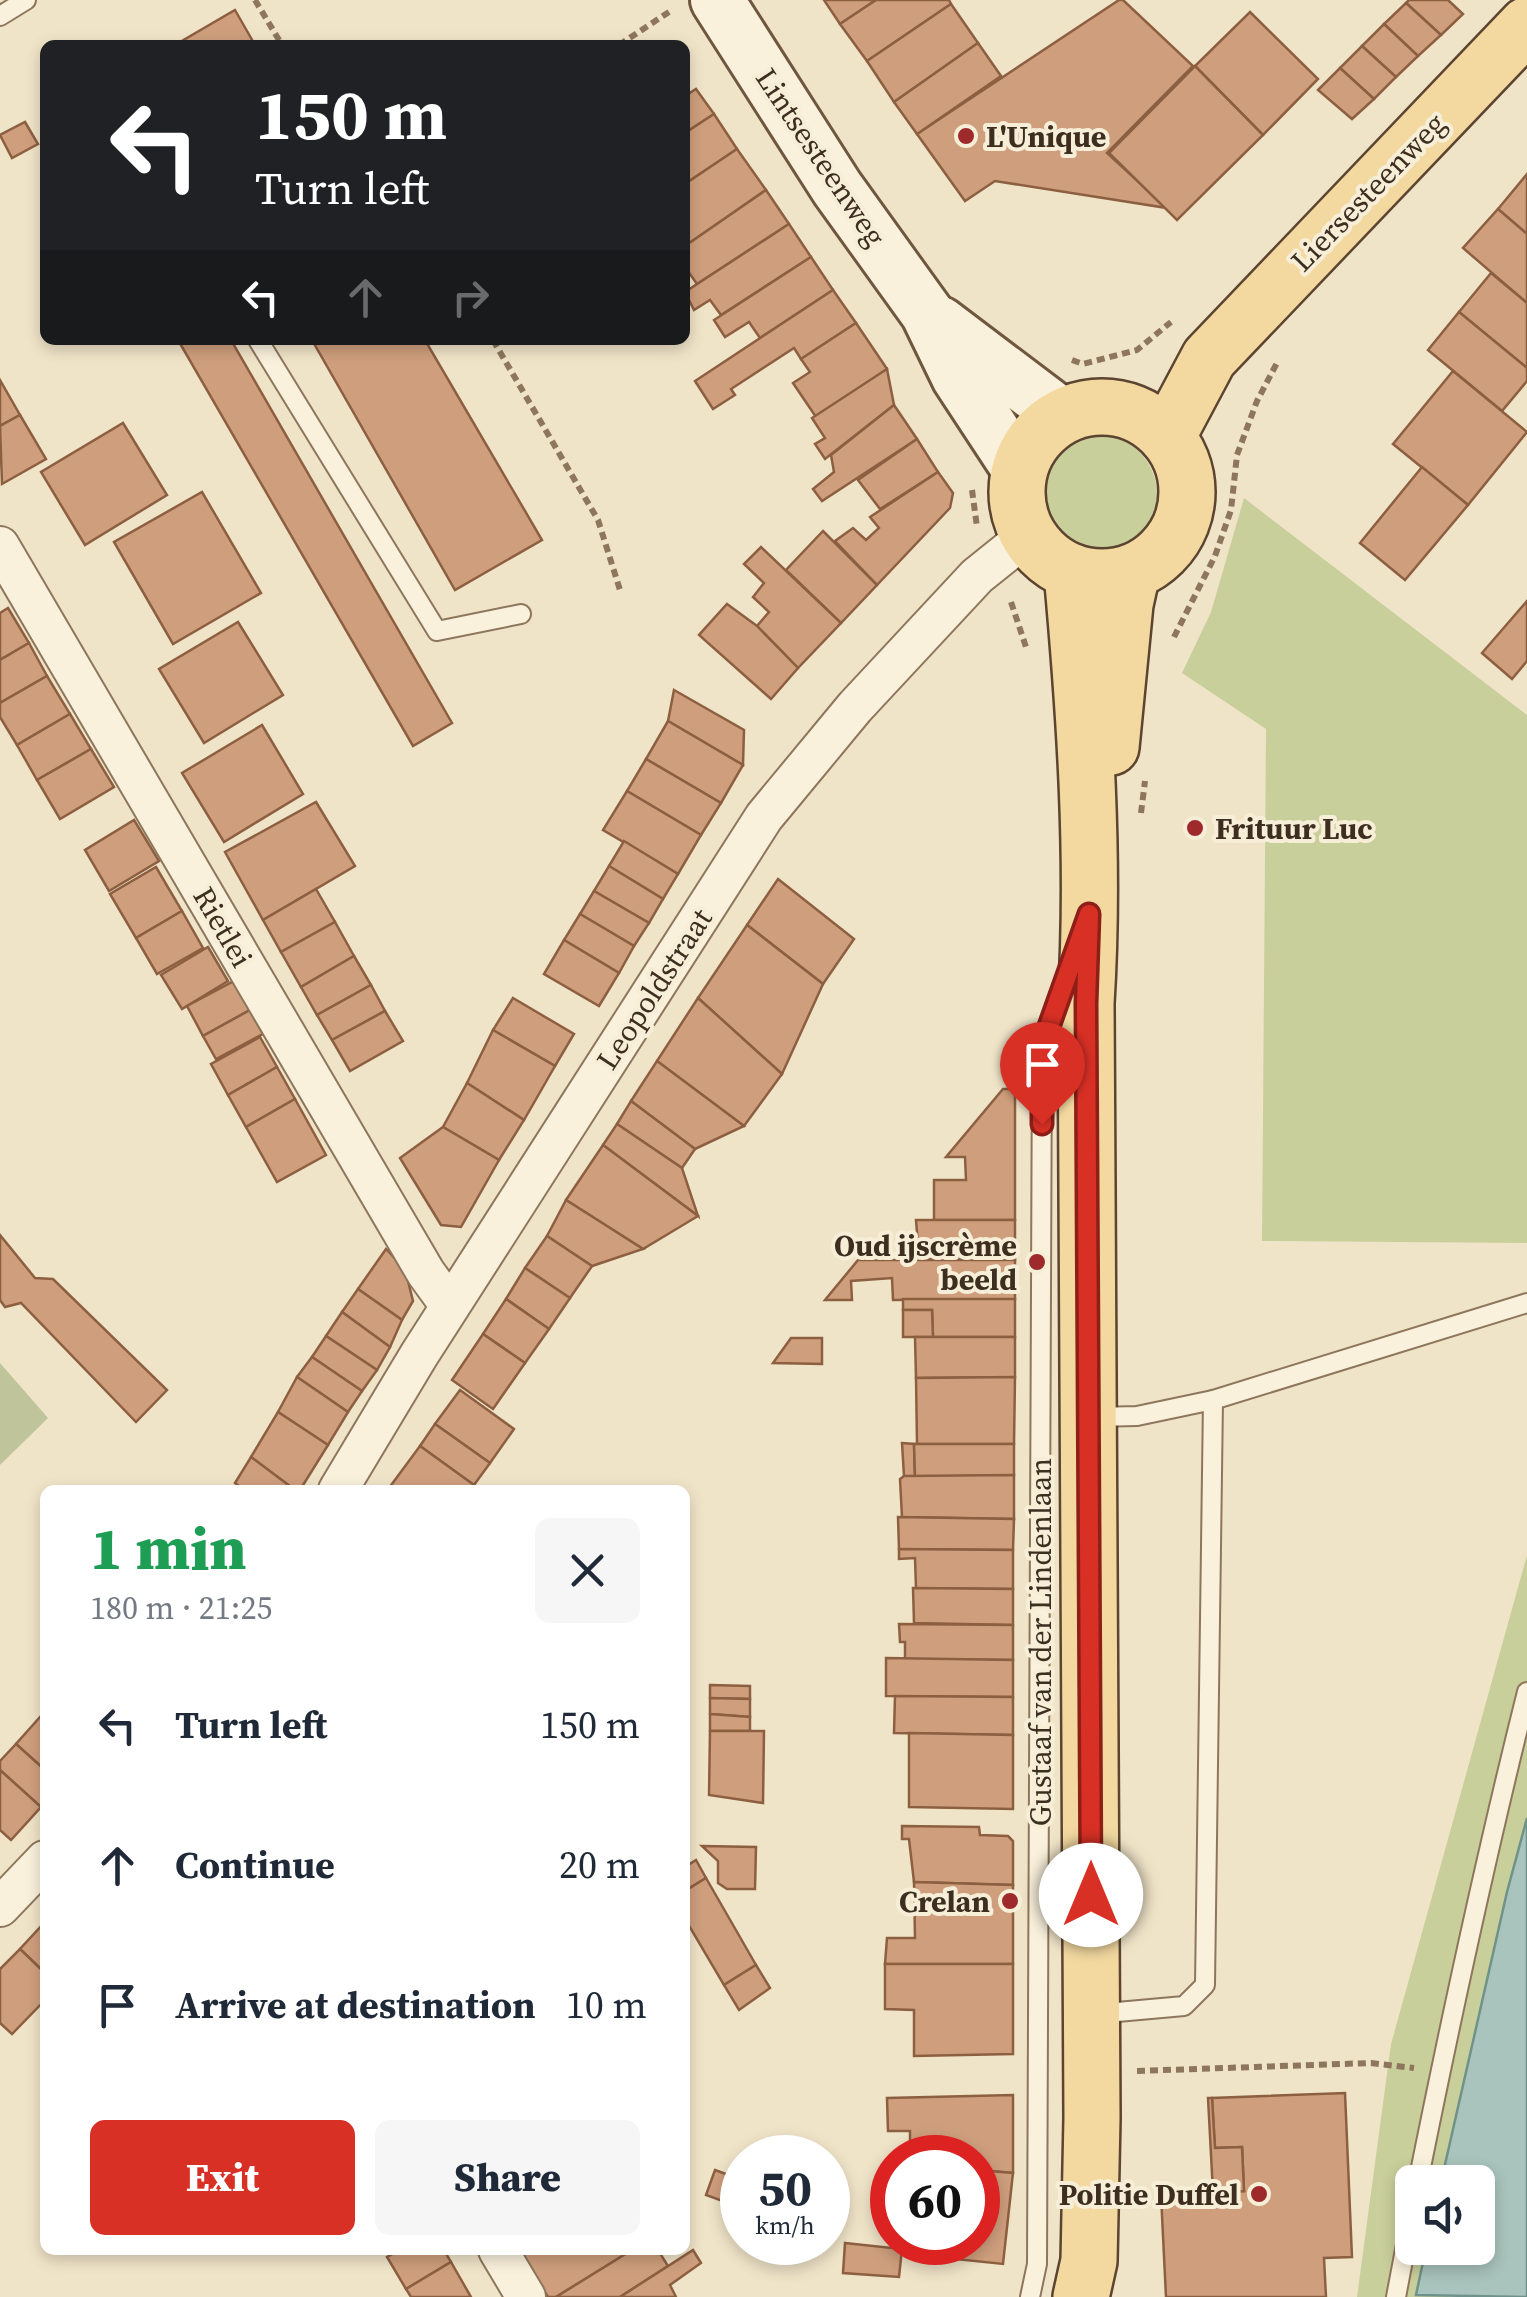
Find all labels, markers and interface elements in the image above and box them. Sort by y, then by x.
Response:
street label: Lintsesteenweg [746,60,896,254]
text: 150 m [255,66,447,162]
icon: left [90,80,220,210]
street label: Liersesteenweg [1281,103,1455,281]
place label: L'Unique [986,116,1107,157]
marker: L'Unique [955,125,977,147]
text: Turn left [255,157,429,219]
icon: left [233,270,288,325]
icon: ahead [338,270,393,325]
icon: right [443,270,498,325]
place label: Frituur Luc [1215,808,1373,849]
marker: Frituur Luc [1184,817,1206,839]
street label: Rietlei [184,879,262,975]
street label: Leopoldstraat [587,900,722,1077]
pin [1000,1022,1085,1125]
icon: arrive [1015,1037,1070,1092]
place label: Oud ijscrème beeld [834,1225,1017,1300]
marker: Oud ijscrème beeld [1026,1251,1048,1273]
street label: Gustaaf van der Lindenlaan [1020,1458,1061,1826]
text: 1 min [90,1507,246,1589]
button: close [535,1518,640,1623]
text: 180 m · 21:25 [90,1586,272,1630]
icon: left [90,1698,145,1753]
text: Turn left [175,1699,327,1751]
text: 150 m [540,1699,640,1751]
icon: ahead [90,1838,145,1893]
text: Continue [175,1839,335,1891]
text: 20 m [559,1839,640,1891]
position arrow [1039,1843,1143,1947]
place label: Crelan [899,1881,990,1922]
marker: Crelan [999,1890,1021,1912]
icon: arrive [90,1978,145,2033]
text: Arrive at destination [175,1979,536,2031]
text: 10 m [566,1979,647,2031]
button: Exit [90,2120,355,2235]
button: Share [375,2120,640,2235]
speed limit sign: 60 [870,2135,1000,2265]
text: 50 [758,2153,812,2222]
map controls [1395,2165,1495,2265]
button: sound [1395,2165,1495,2265]
place label: Politie Duffel [1059,2174,1239,2215]
marker: Politie Duffel [1248,2183,1270,2205]
text: km/h [755,2208,815,2242]

